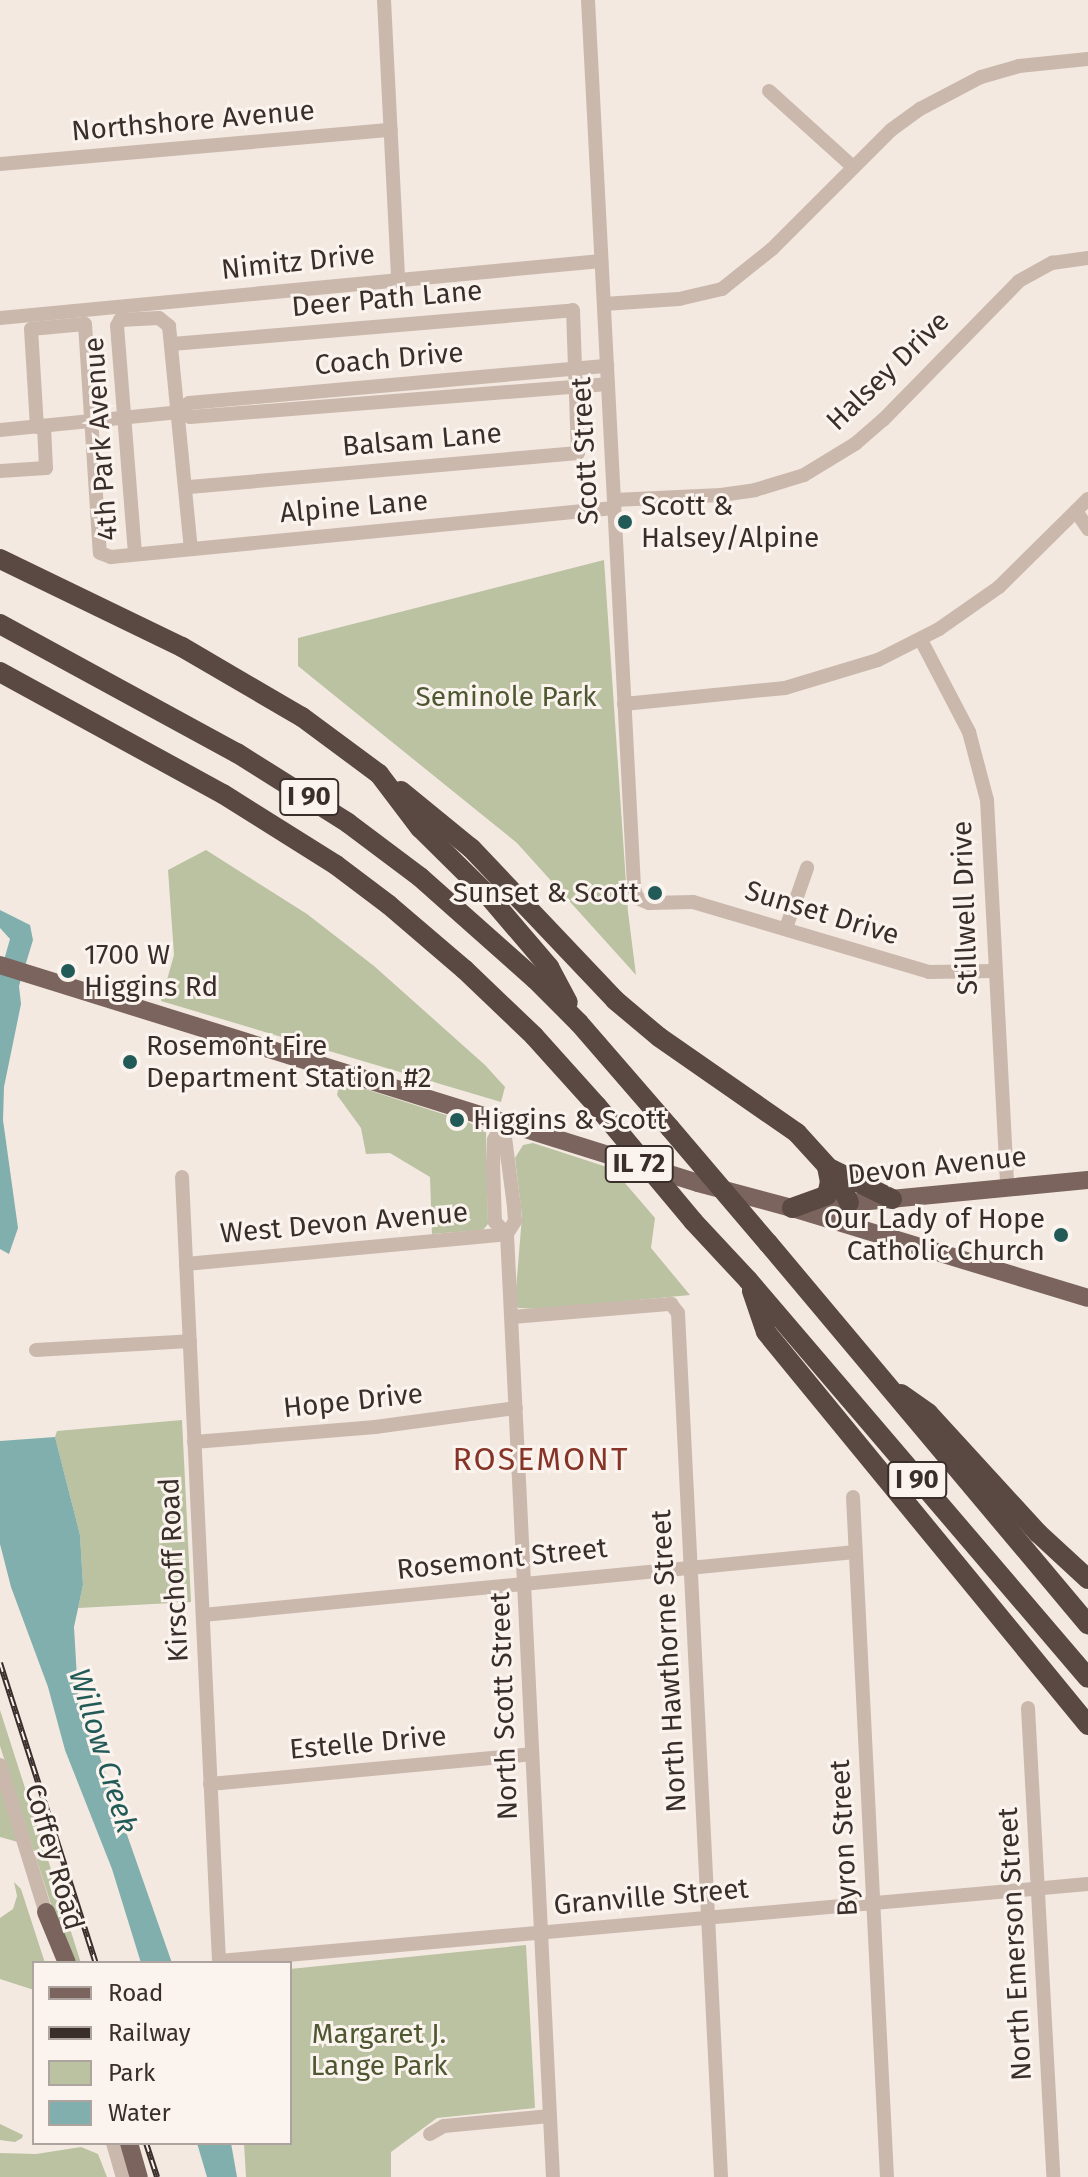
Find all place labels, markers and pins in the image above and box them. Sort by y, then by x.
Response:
place label: Scott & Halsey/Alpine [641,489,819,555]
marker: Scott & Halsey/Alpine [616,513,634,531]
place label: Sunset & Scott [453,876,639,910]
marker: Sunset & Scott [646,884,664,902]
place label: 1700 W Higgins Rd [84,938,218,1004]
marker: 1700 W Higgins Rd [59,962,77,980]
place label: Rosemont Fire Department Station #2 [146,1029,432,1095]
marker: Rosemont Fire Department Station #2 [121,1053,139,1071]
place label: Higgins & Scott [473,1103,666,1137]
marker: Higgins & Scott [448,1111,466,1129]
place label: Our Lady of Hope Catholic Church [824,1202,1045,1268]
marker: Our Lady of Hope Catholic Church [1052,1226,1070,1244]

